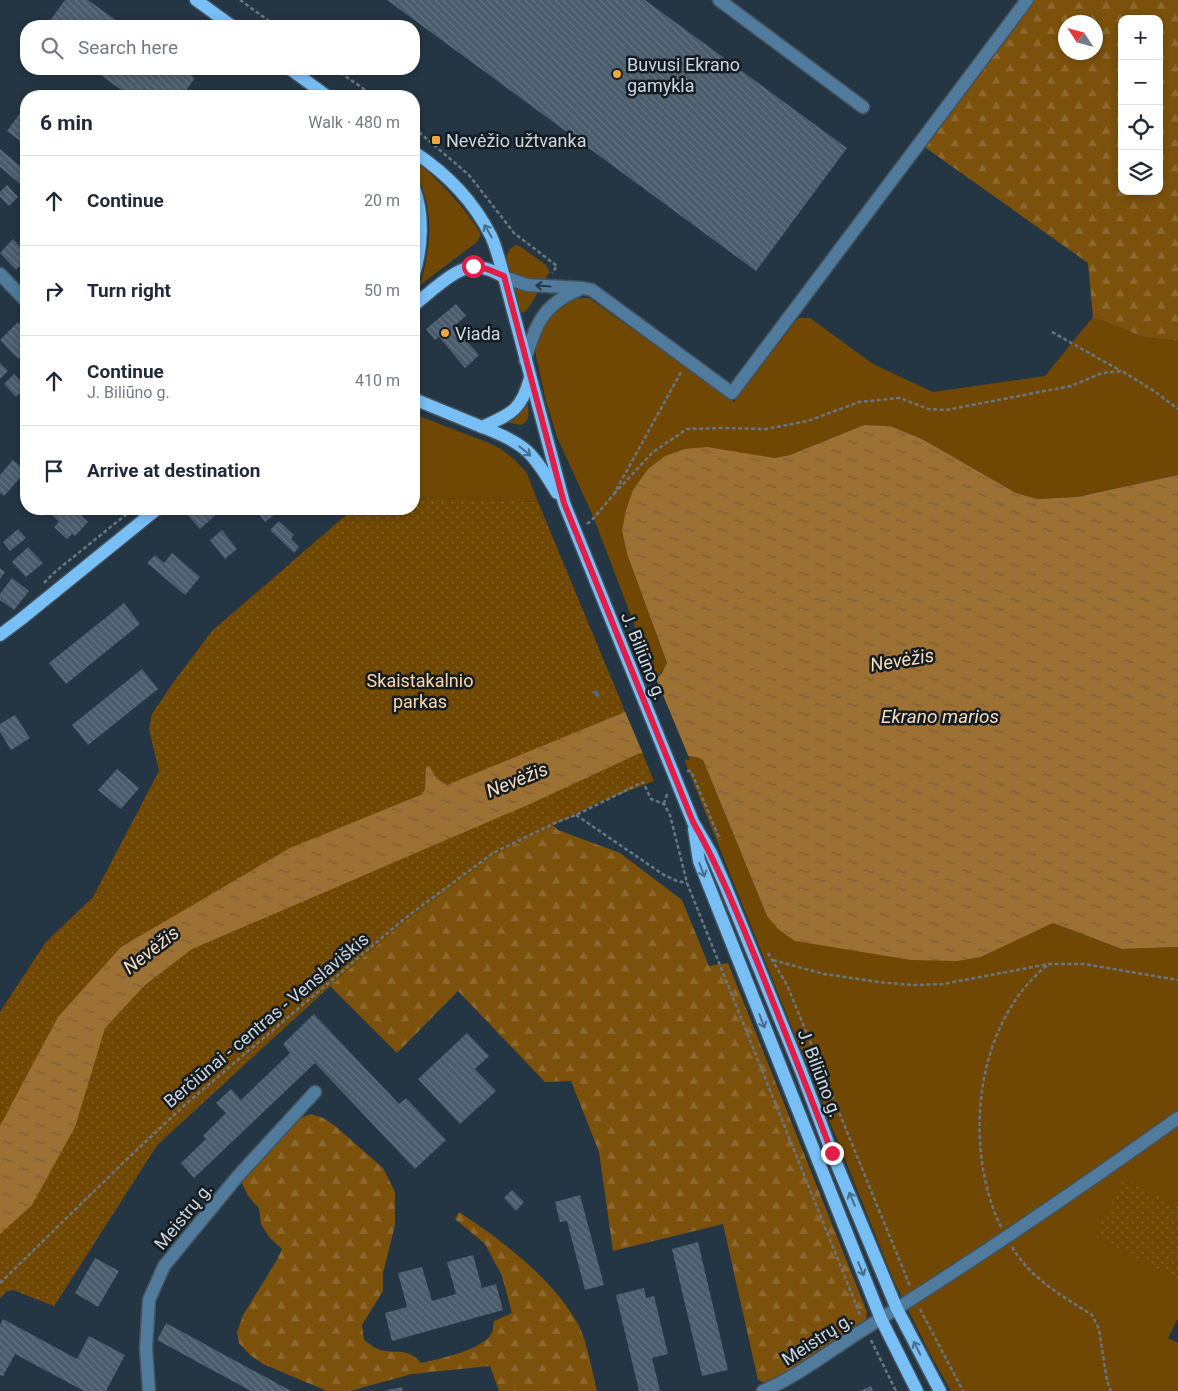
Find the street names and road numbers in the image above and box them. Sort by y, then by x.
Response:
street label: J. Biliūno g. [617,609,671,703]
street label: Berčiūnai - centras - Venslaviškis [159,928,373,1112]
street label: J. Biliūno g. [794,1026,846,1120]
street label: Meistrų g. [150,1178,216,1254]
street label: Meistrų g. [778,1308,856,1370]

